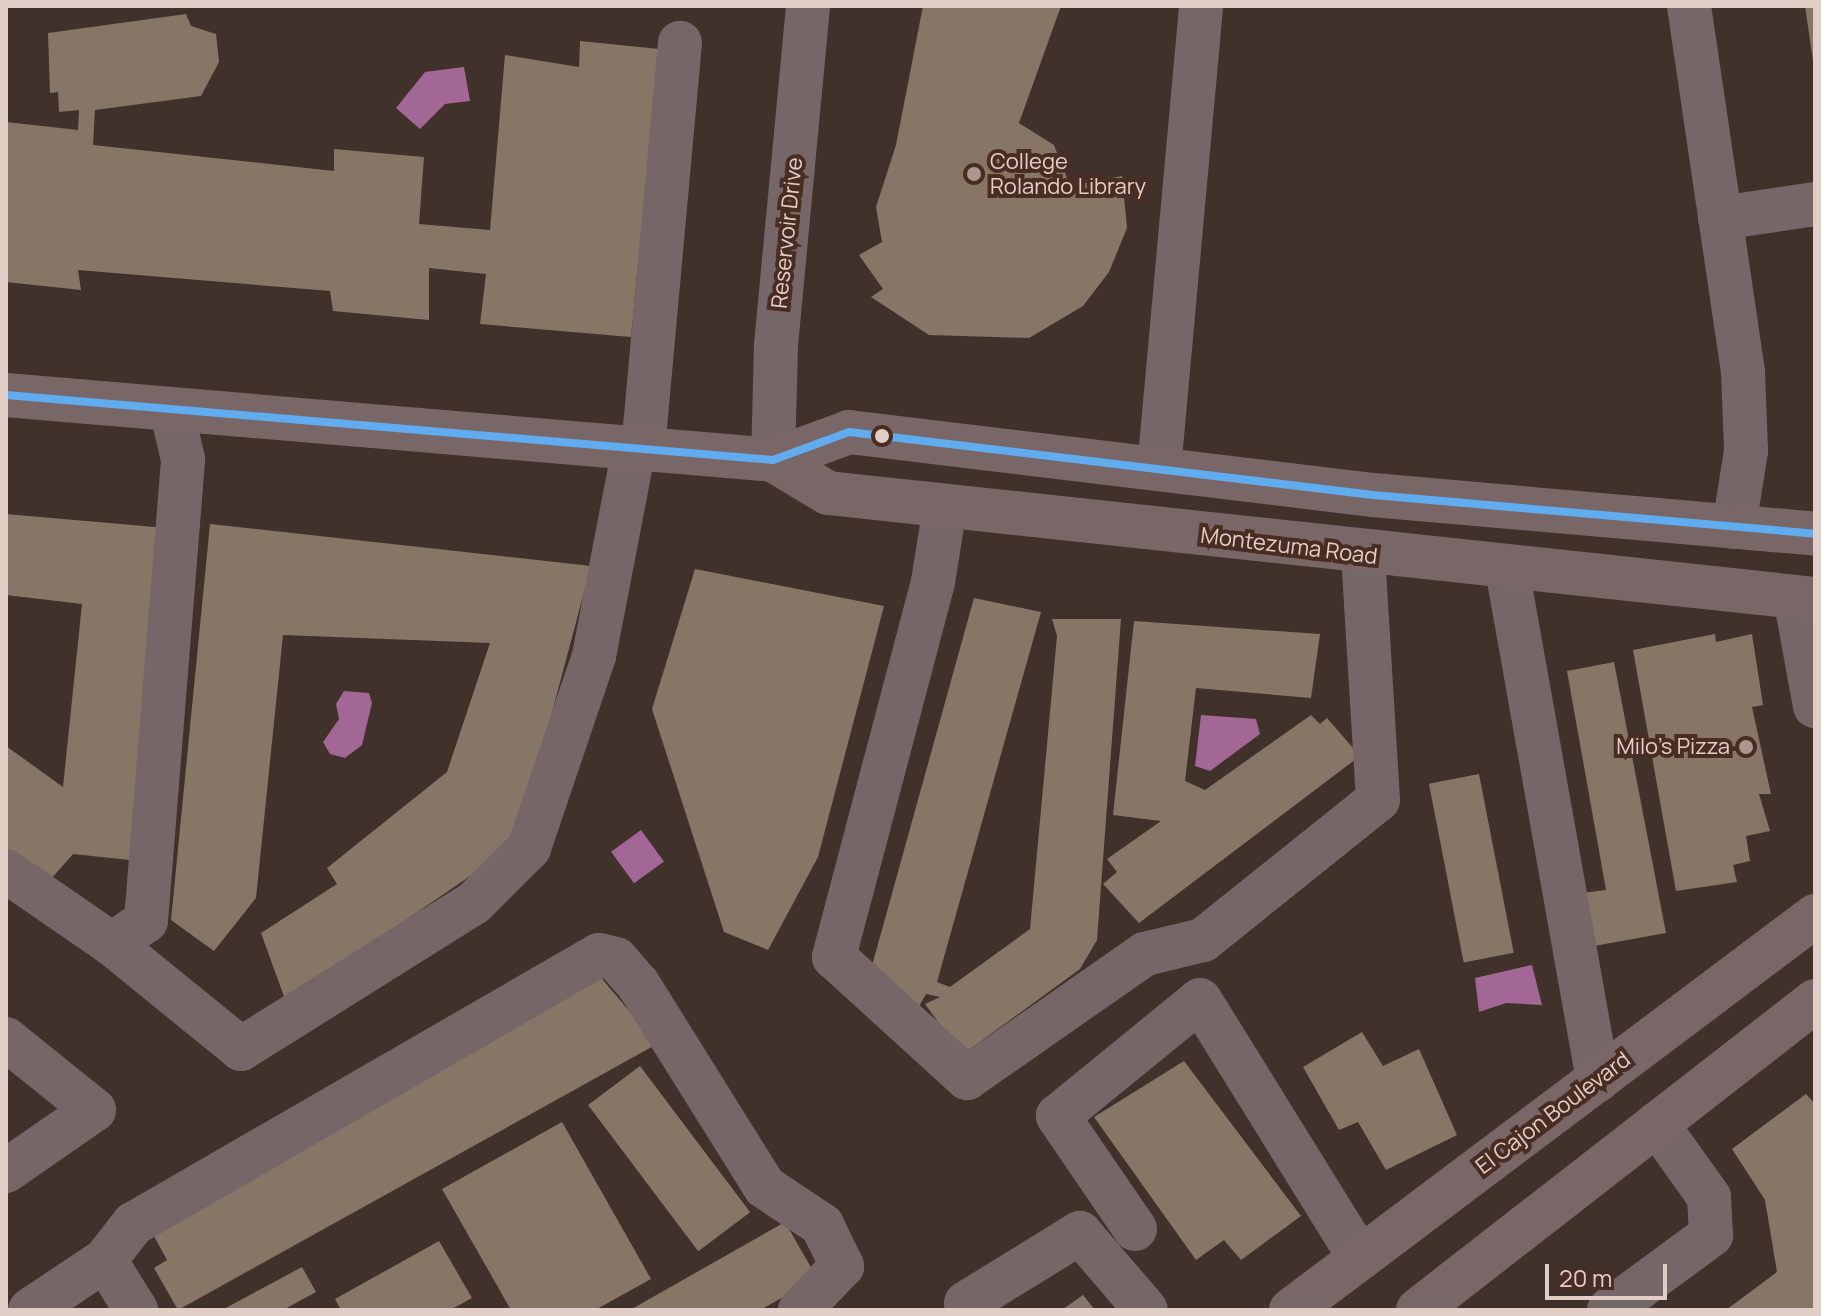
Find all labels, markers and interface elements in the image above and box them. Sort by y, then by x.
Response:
place label: College Rolando Library [990,148,1146,200]
street label: Reservoir Drive [766,156,808,310]
marker: College Rolando Library [965,165,983,183]
unlabelled marker [874,428,890,444]
street label: Montezuma Road [1199,522,1379,570]
place label: Milo's Pizza [1617,734,1730,760]
marker: Milo's Pizza [1737,738,1755,756]
street label: El Cajon Boulevard [1471,1046,1635,1180]
scale bar [1549,1248,1671,1298]
text: 20 m [1559,1261,1612,1294]

